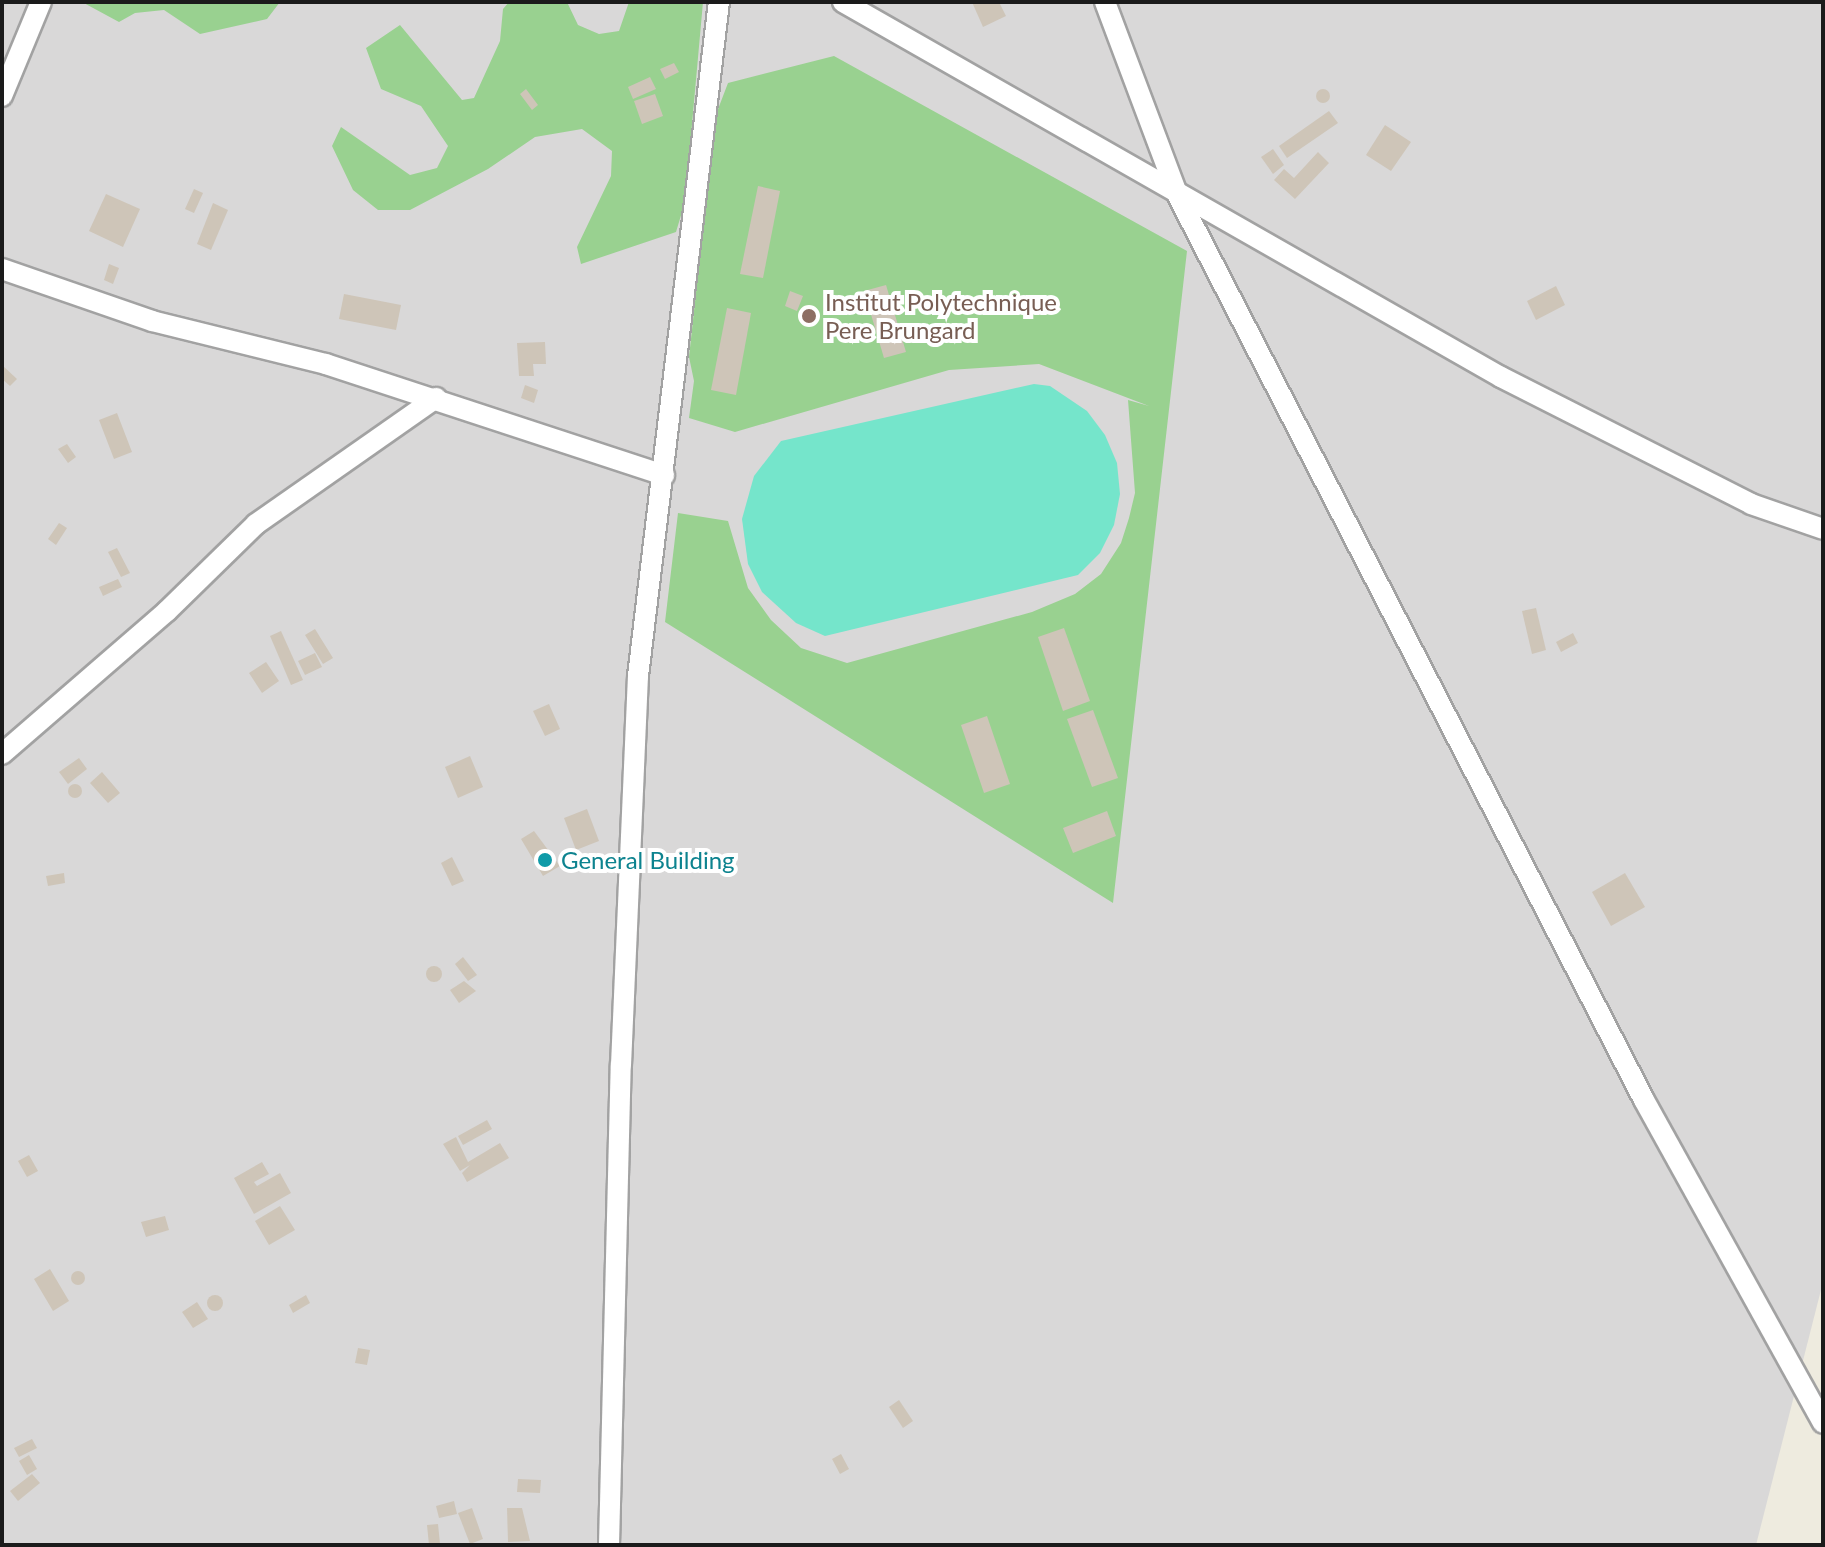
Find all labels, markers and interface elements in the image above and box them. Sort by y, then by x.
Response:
place label: Institut Polytechnique Pere Brungard [825,288,1057,344]
marker: Institut Polytechnique Pere Brungard [800,307,818,325]
place label: General Building [561,846,735,874]
marker: General Building [536,851,554,869]

